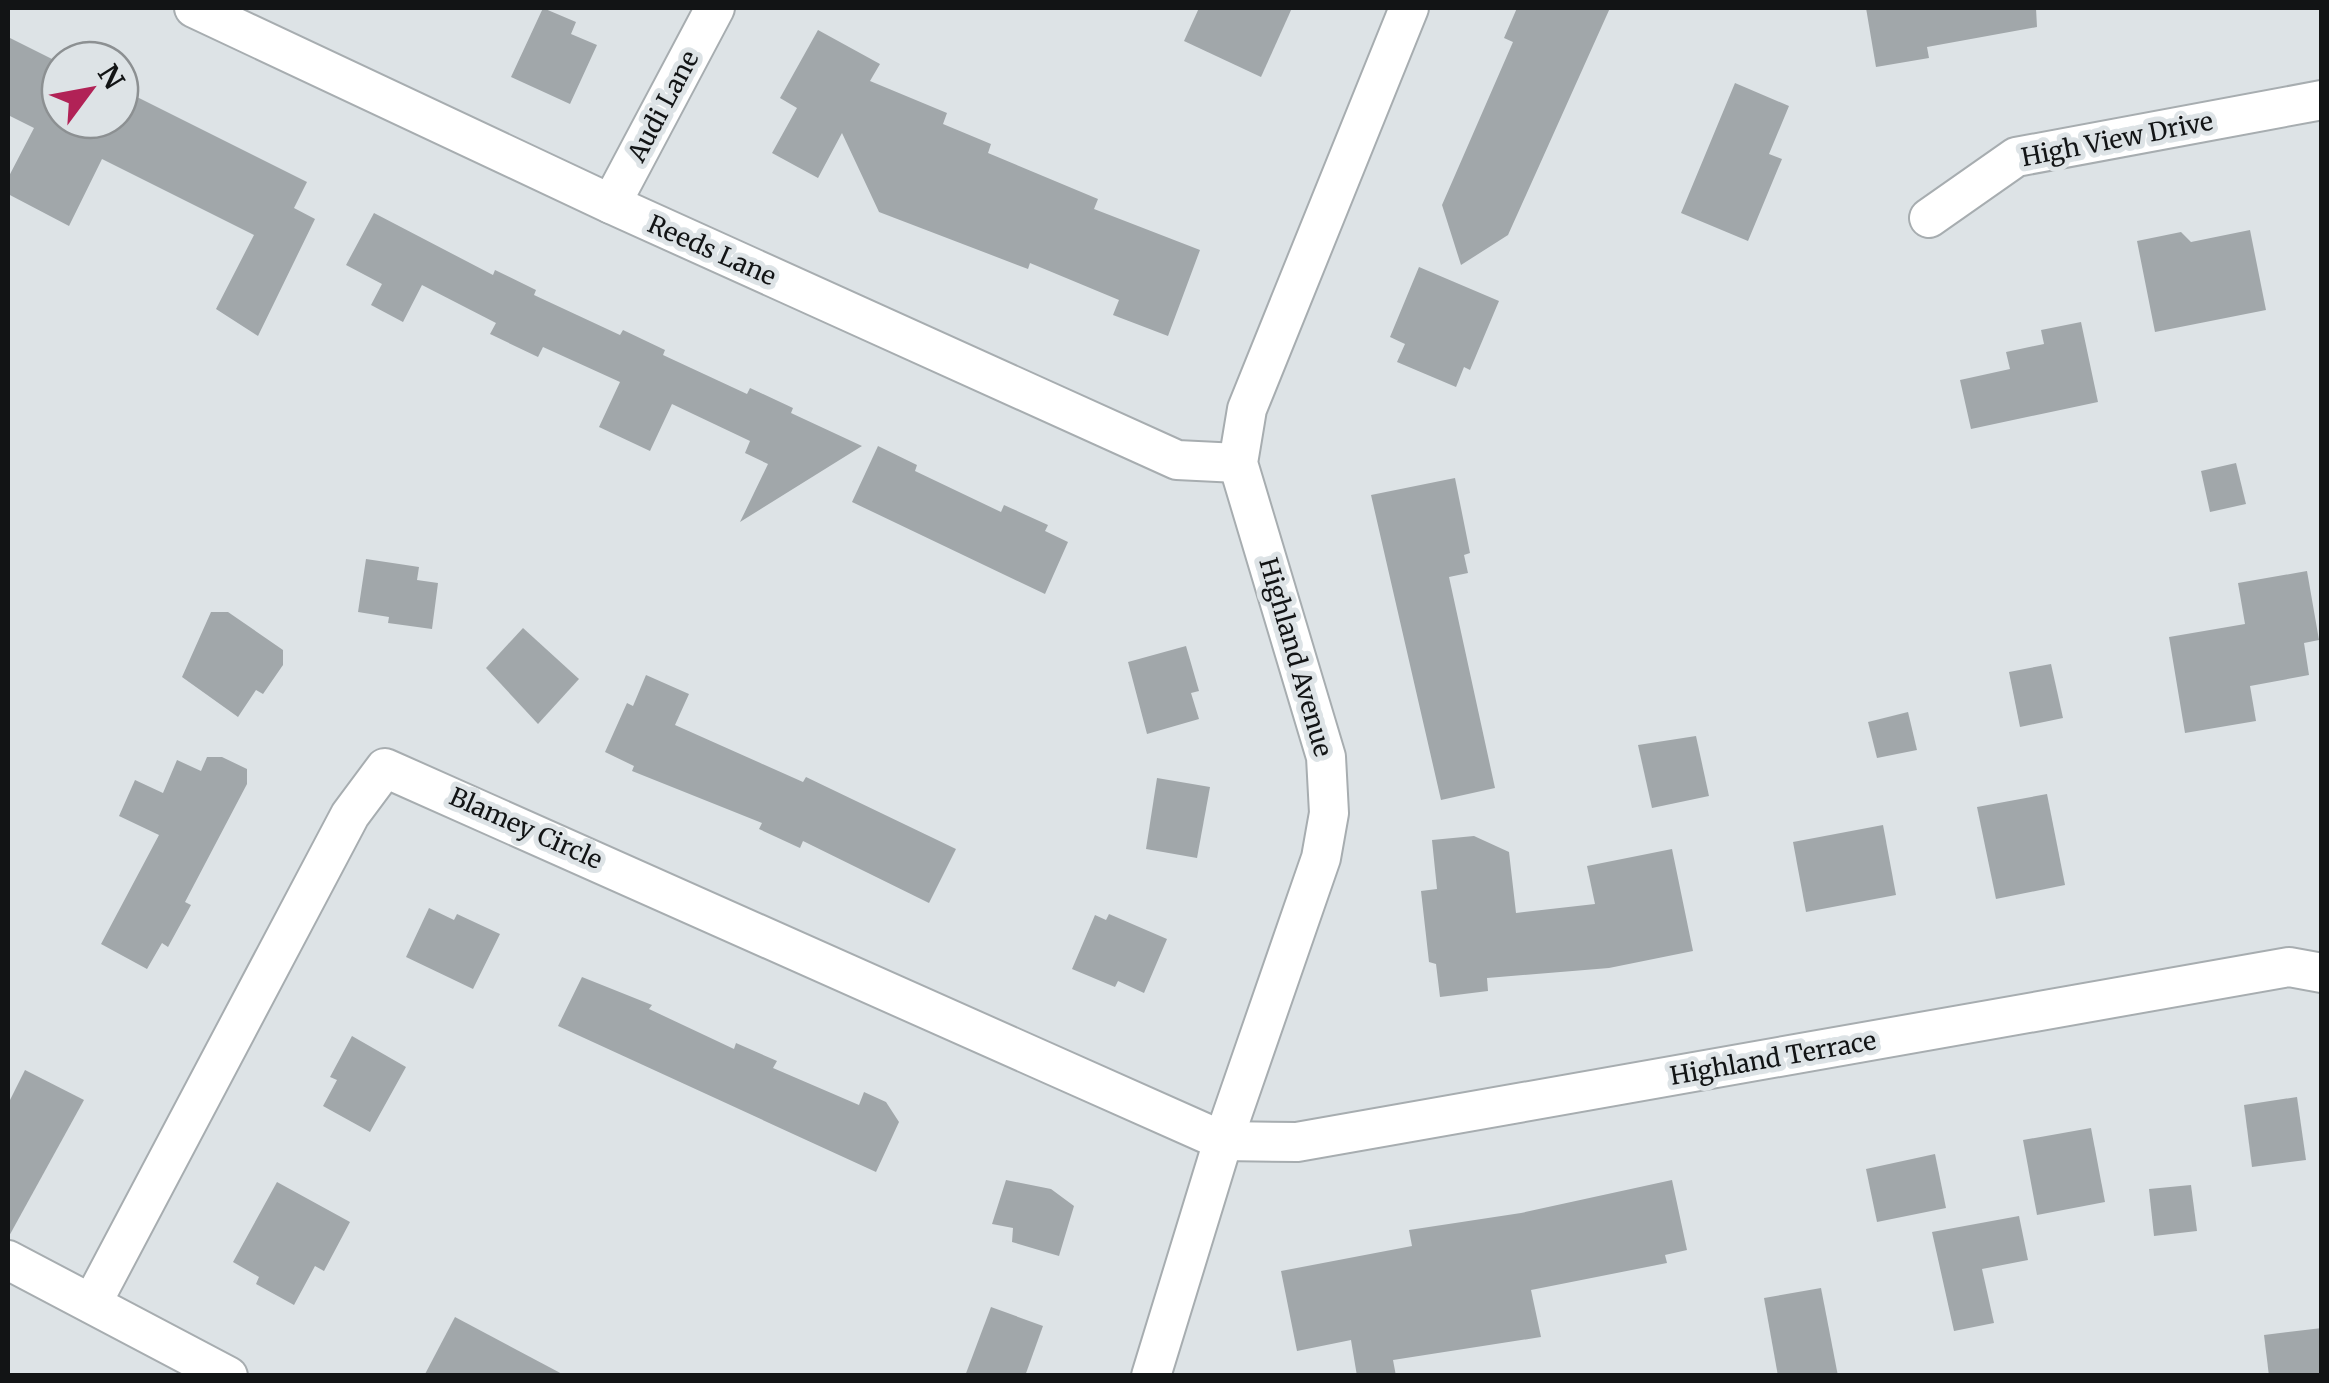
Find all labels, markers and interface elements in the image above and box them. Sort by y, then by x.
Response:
north arrow [40,40,140,140]
street label: Audi Lane [620,45,706,168]
text: N [90,58,132,96]
street label: High View Drive [2018,105,2216,173]
street label: Reeds Lane [643,208,781,292]
street label: Highland Avenue [1252,554,1340,760]
street label: Blamey Circle [445,780,607,876]
street label: Highland Terrace [1667,1024,1879,1092]

